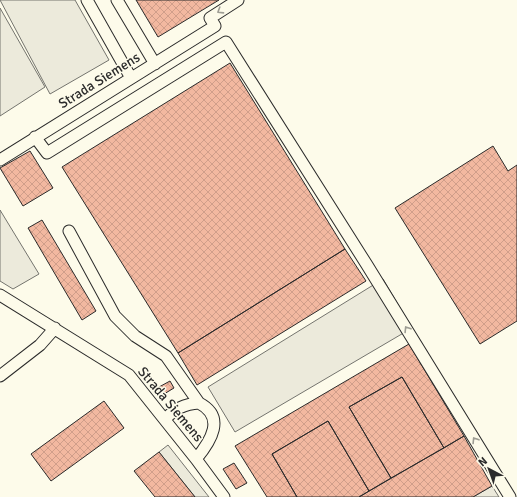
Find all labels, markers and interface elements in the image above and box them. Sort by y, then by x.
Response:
one-way arrow [217,7,224,14]
street label: Strada Siemens [55,49,143,112]
one-way arrow [404,326,412,333]
street label: Strada Siemens [134,363,207,445]
one-way arrow [473,437,480,444]
north arrow [469,449,509,489]
text: N [476,454,490,469]

